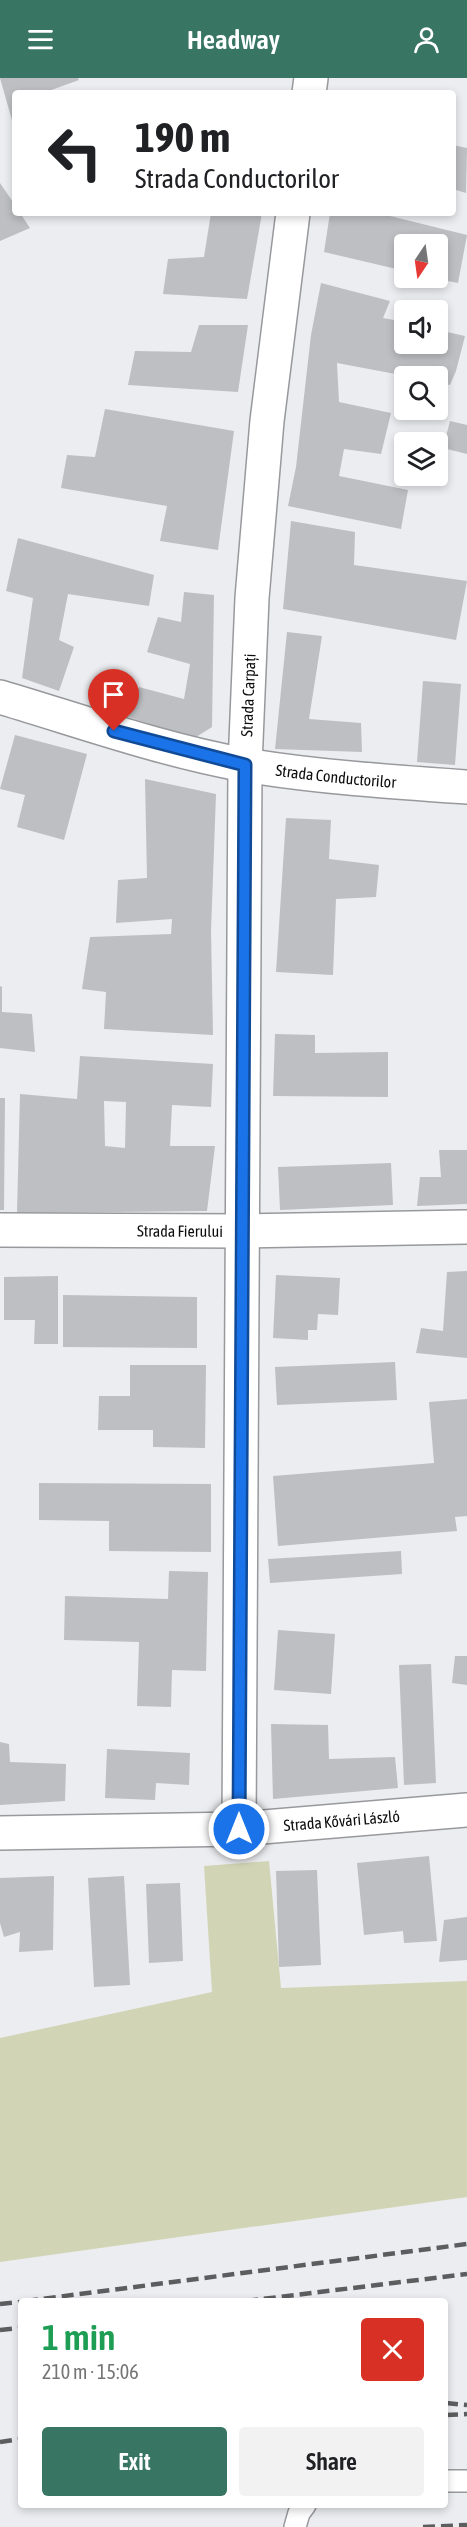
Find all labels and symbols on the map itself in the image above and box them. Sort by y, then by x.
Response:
north arrow [394,234,448,288]
street label: Strada Carpați [237,653,260,737]
pin [88,669,139,731]
street label: Strada Conductorilor [275,761,397,791]
street label: Strada Fierului [137,1222,223,1240]
position arrow [207,1797,271,1861]
street label: Strada Kővári László [283,1807,400,1834]

